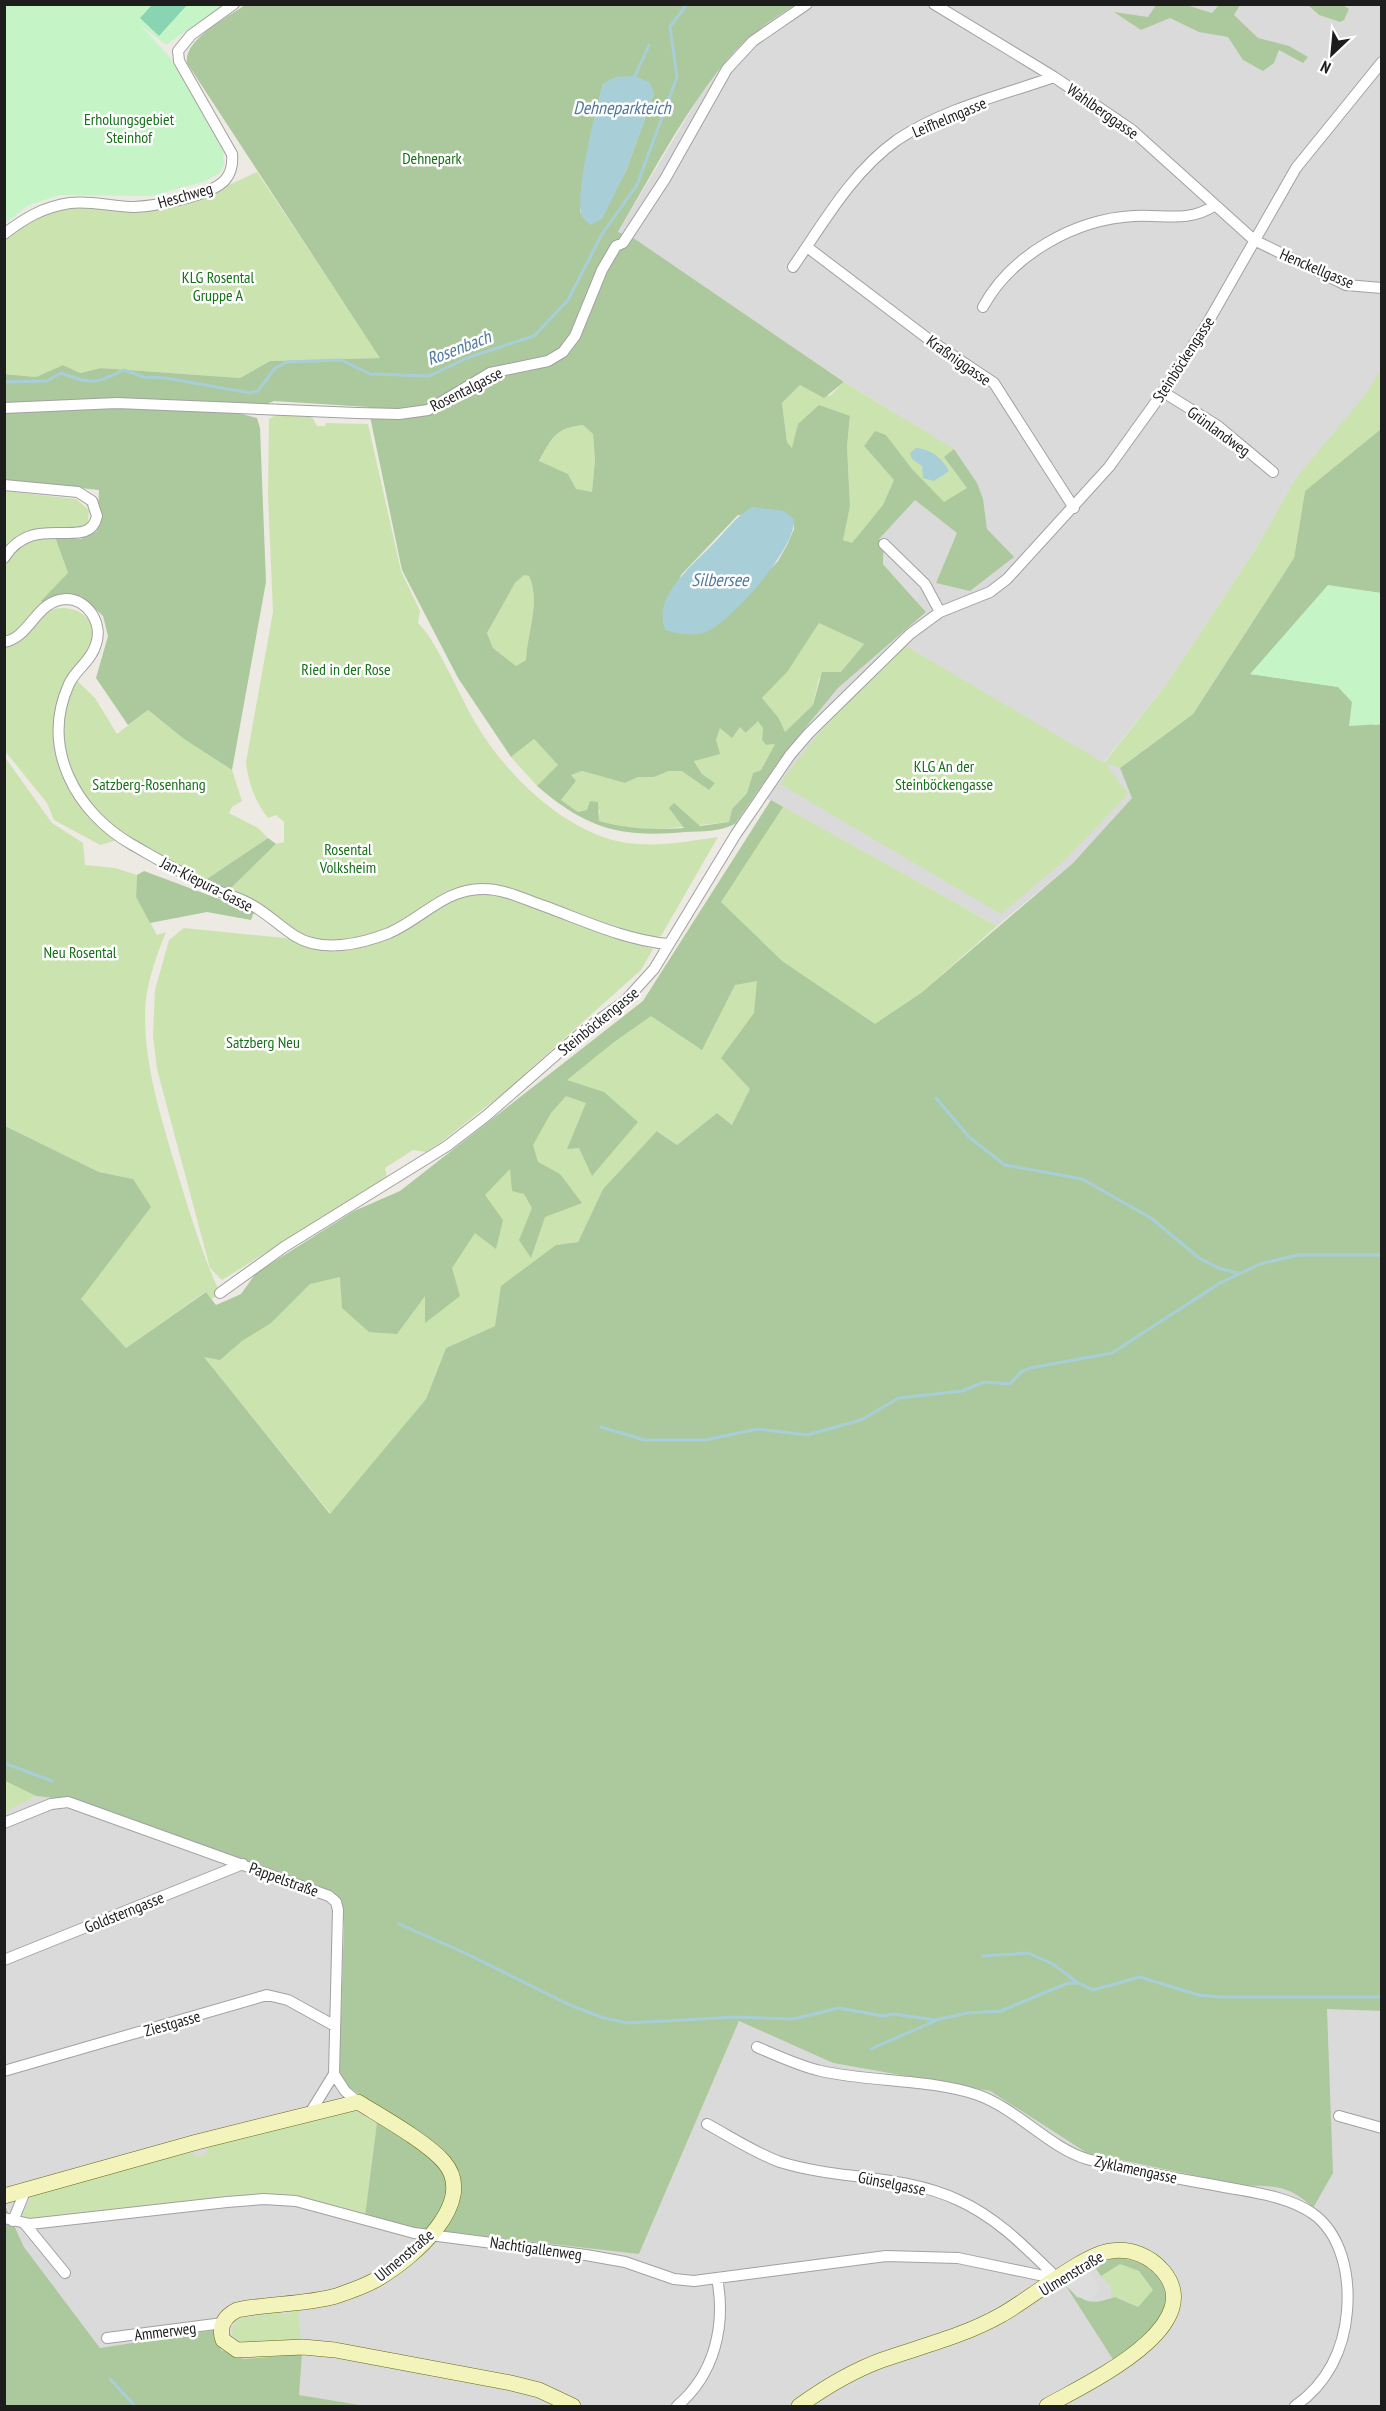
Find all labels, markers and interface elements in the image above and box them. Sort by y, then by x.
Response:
north arrow [1302,24,1362,84]
text: N [1317,57,1334,78]
street label: Wahlberggasse [1063,79,1143,143]
street label: Leifhelmgasse [909,92,989,142]
water label: Dehneparkteich [573,96,672,119]
park label: Erholungsgebiet Steinhof [84,109,175,147]
park label: Dehnepark [402,148,463,168]
street label: Heschweg [155,178,215,212]
street label: Henckellgasse [1277,243,1357,293]
park label: KLG Rosental Gruppe A [182,267,254,305]
street label: Steinböckengasse [1148,312,1218,406]
water label: Rosenbach [424,325,495,370]
street label: Kraßniggasse [923,331,995,389]
street label: Rosentalgasse [427,362,505,416]
street label: Grünlandweg [1184,401,1254,461]
water label: Silbersee [692,568,750,591]
park label: Ried in der Rose [301,659,391,679]
park label: KLG An der Steinböckengasse [895,756,993,794]
park label: Satzberg-Rosenhang [92,774,206,794]
park label: Rosental Volksheim [319,839,376,877]
street label: Jan-Kiepura-Gasse [157,852,257,916]
park label: Neu Rosental [43,942,117,962]
street label: Steinböckengasse [554,982,642,1060]
park label: Satzberg Neu [226,1032,300,1052]
street label: Pappelstraße [247,1857,321,1901]
street label: Goldsterngasse [81,1887,167,1937]
street label: Ziestgasse [142,2005,202,2041]
street label: Zyklamengasse [1093,2151,1179,2187]
street label: Günselgasse [857,2167,927,2199]
street label: Ulmenstraße [370,2224,438,2286]
street label: Nachtigallenweg [489,2232,583,2264]
street label: Ulmenstraße [1035,2246,1107,2300]
street label: Ammerweg [133,2317,197,2345]

